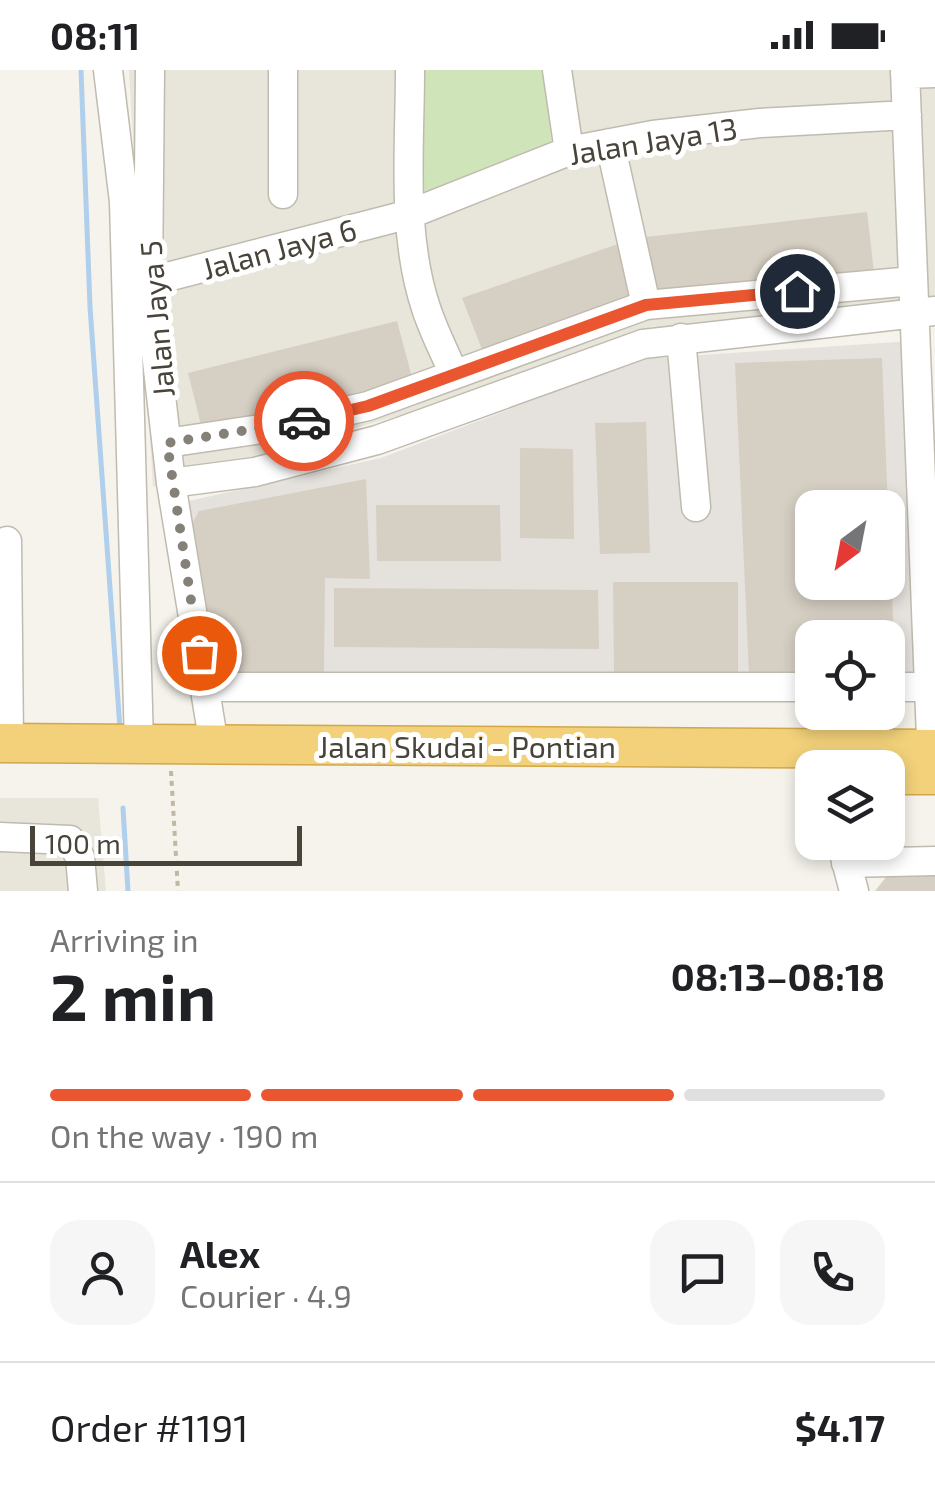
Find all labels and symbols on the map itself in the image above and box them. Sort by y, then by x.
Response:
street label: Jalan Jaya 13 [566,109,740,171]
street label: Jalan Jaya 6 [198,210,360,286]
street label: Jalan Jaya 5 [131,239,181,399]
pin [755,249,840,334]
courier [254,371,354,471]
north arrow [795,490,905,600]
pin [157,611,242,696]
street label: Jalan Skudai - Pontian [318,728,616,764]
scale bar [30,821,302,866]

